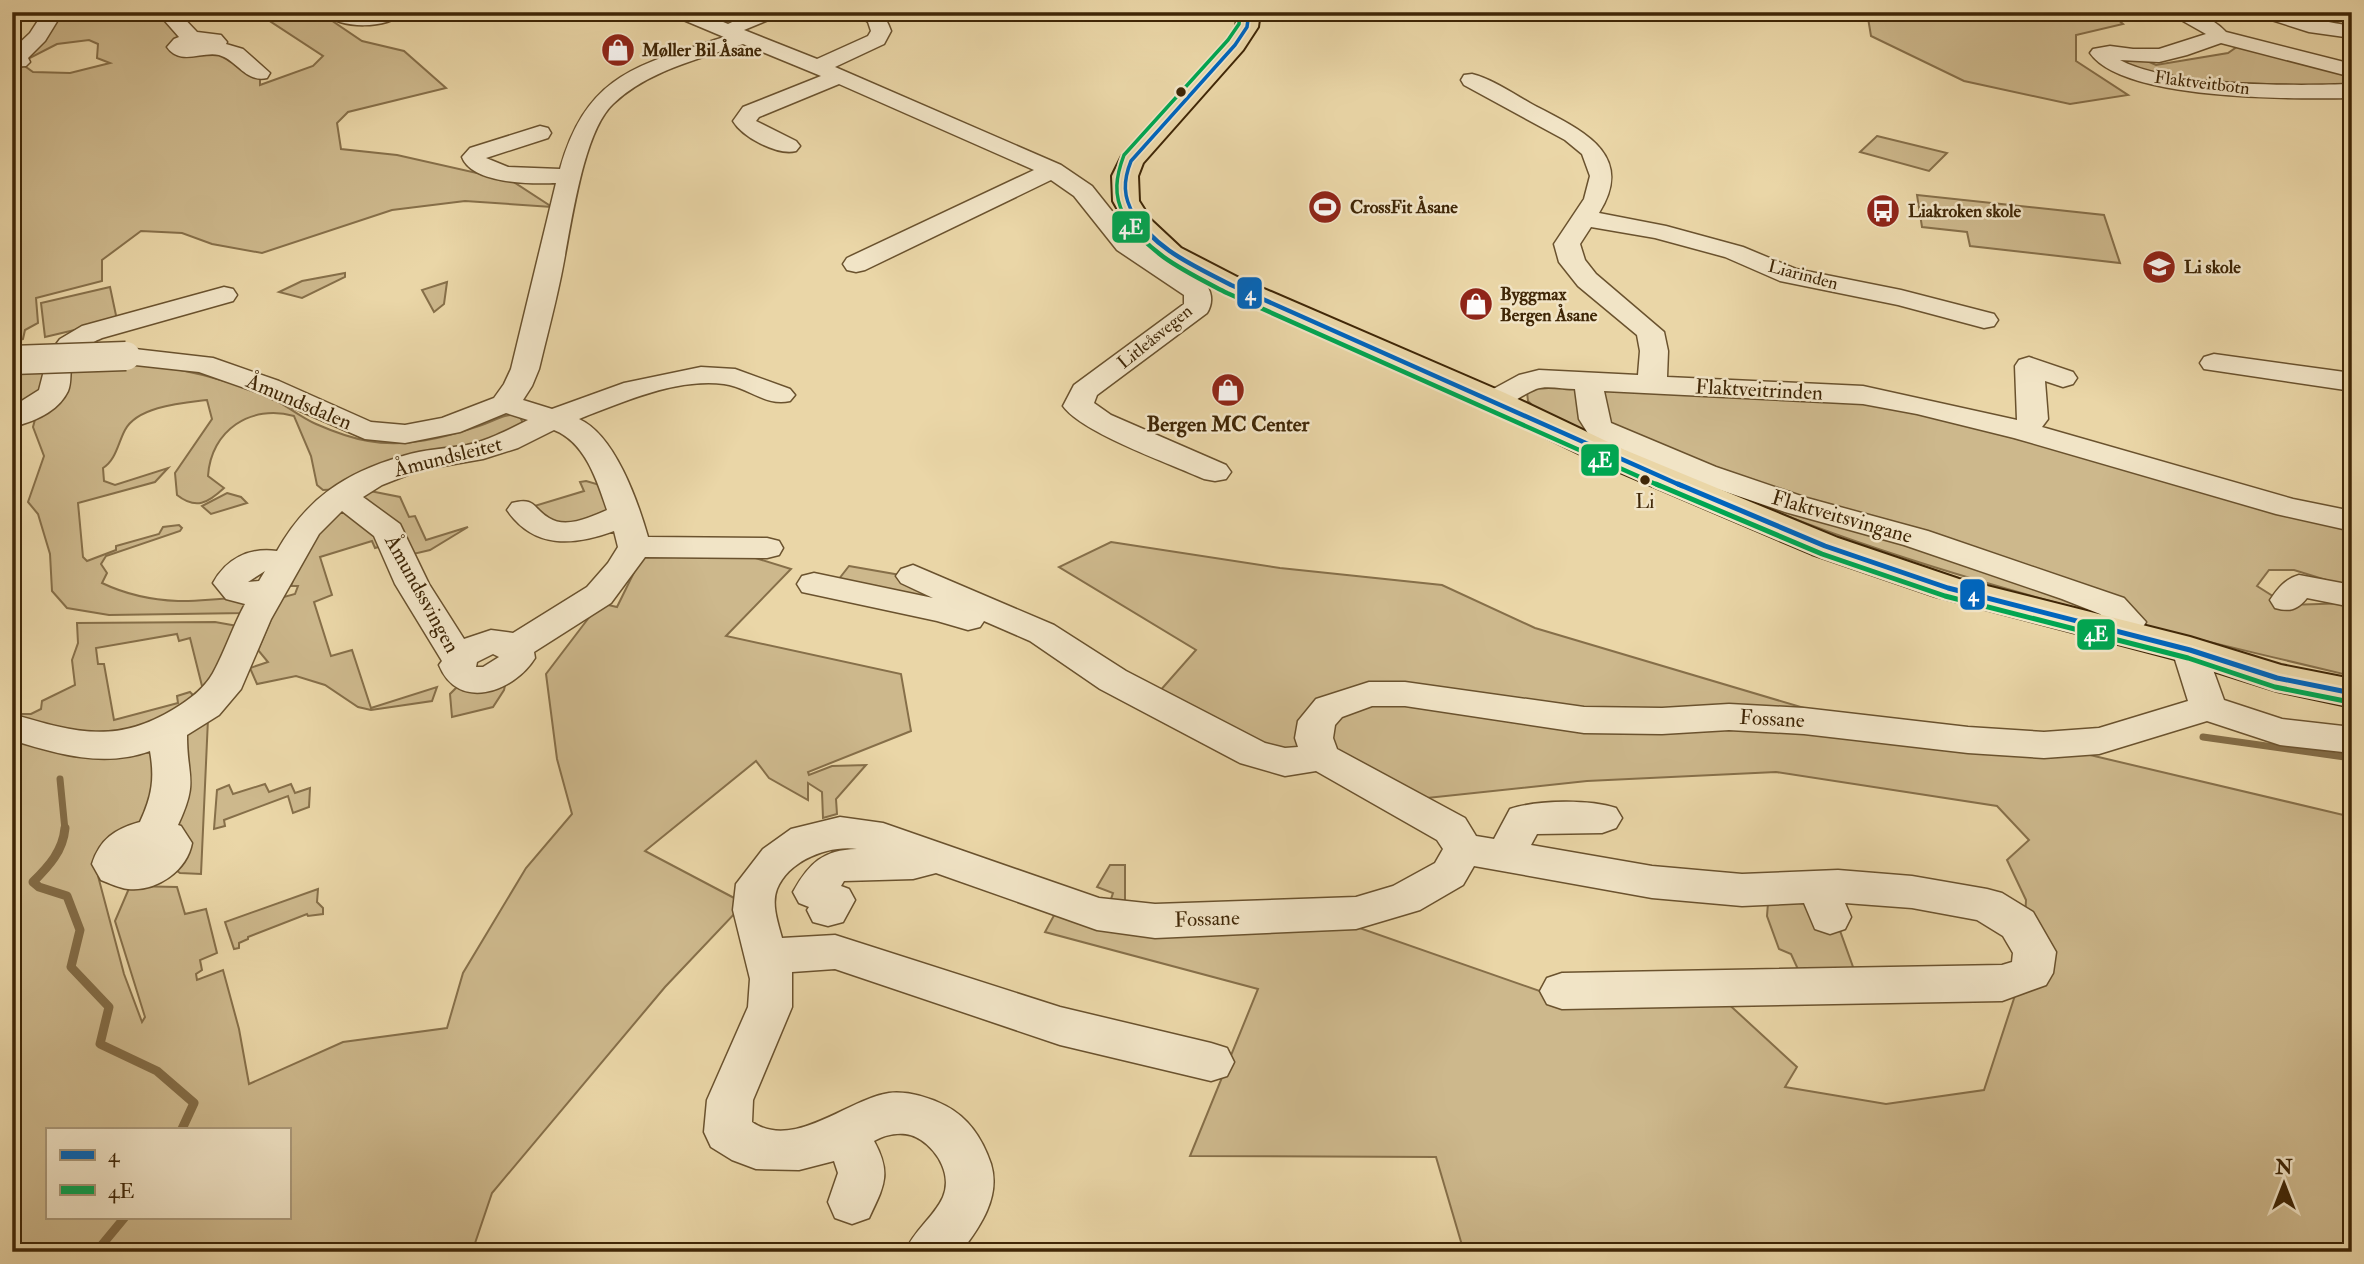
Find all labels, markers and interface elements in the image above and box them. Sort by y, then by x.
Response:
shop icon: Møller Bil Åsane [599,31,637,69]
place label: Møller Bil Åsane [641,38,762,62]
street label: Flaktveitbotn [2153,66,2251,100]
unlabelled marker [1174,85,1188,99]
sports icon: CrossFit Åsane [1306,188,1344,226]
bus stop icon: Liakroken skole [1864,192,1902,230]
place label: CrossFit Åsane [1350,195,1458,219]
place label: Liakroken skole [1908,200,2022,223]
line badge: 4E [1111,210,1151,244]
text: 4E [1118,216,1143,240]
school or university icon: Li skole [2140,248,2178,286]
street label: Liarinden [1765,255,1841,295]
place label: Li skole [2184,256,2241,279]
line badge: 4 [1236,276,1263,310]
text: 4 [1244,282,1257,306]
place label: Byggmax Bergen Åsane [1500,283,1598,327]
shop icon: Byggmax Bergen Åsane [1457,285,1495,323]
street label: Litleåsvegen [1113,300,1197,374]
street label: Åmundsdalen [241,367,356,436]
shop icon: Bergen MC Center [1209,371,1247,409]
street label: Flaktveitrinden [1694,373,1824,407]
place label: Bergen MC Center [1147,411,1311,438]
street label: Åmundsleitet [390,430,505,484]
line badge: 4E [1580,443,1620,477]
text: 4E [1587,449,1612,473]
marker: Li [1638,473,1652,487]
street label: Flaktveitsvingane [1769,484,1916,550]
place label: Li [1636,490,1654,514]
street label: Åmundssvingen [378,529,466,658]
line badge: 4 [1959,578,1986,611]
text: 4 [1967,583,1980,607]
line badge: 4E [2076,618,2116,651]
text: 4E [2083,623,2108,647]
street label: Fossane [1739,704,1806,734]
street label: Fossane [1174,904,1240,934]
legend [46,1128,290,1218]
text: 4 [108,1142,121,1169]
north arrow [2248,1148,2318,1218]
text: N [2274,1156,2293,1180]
text: 4E [108,1178,134,1205]

